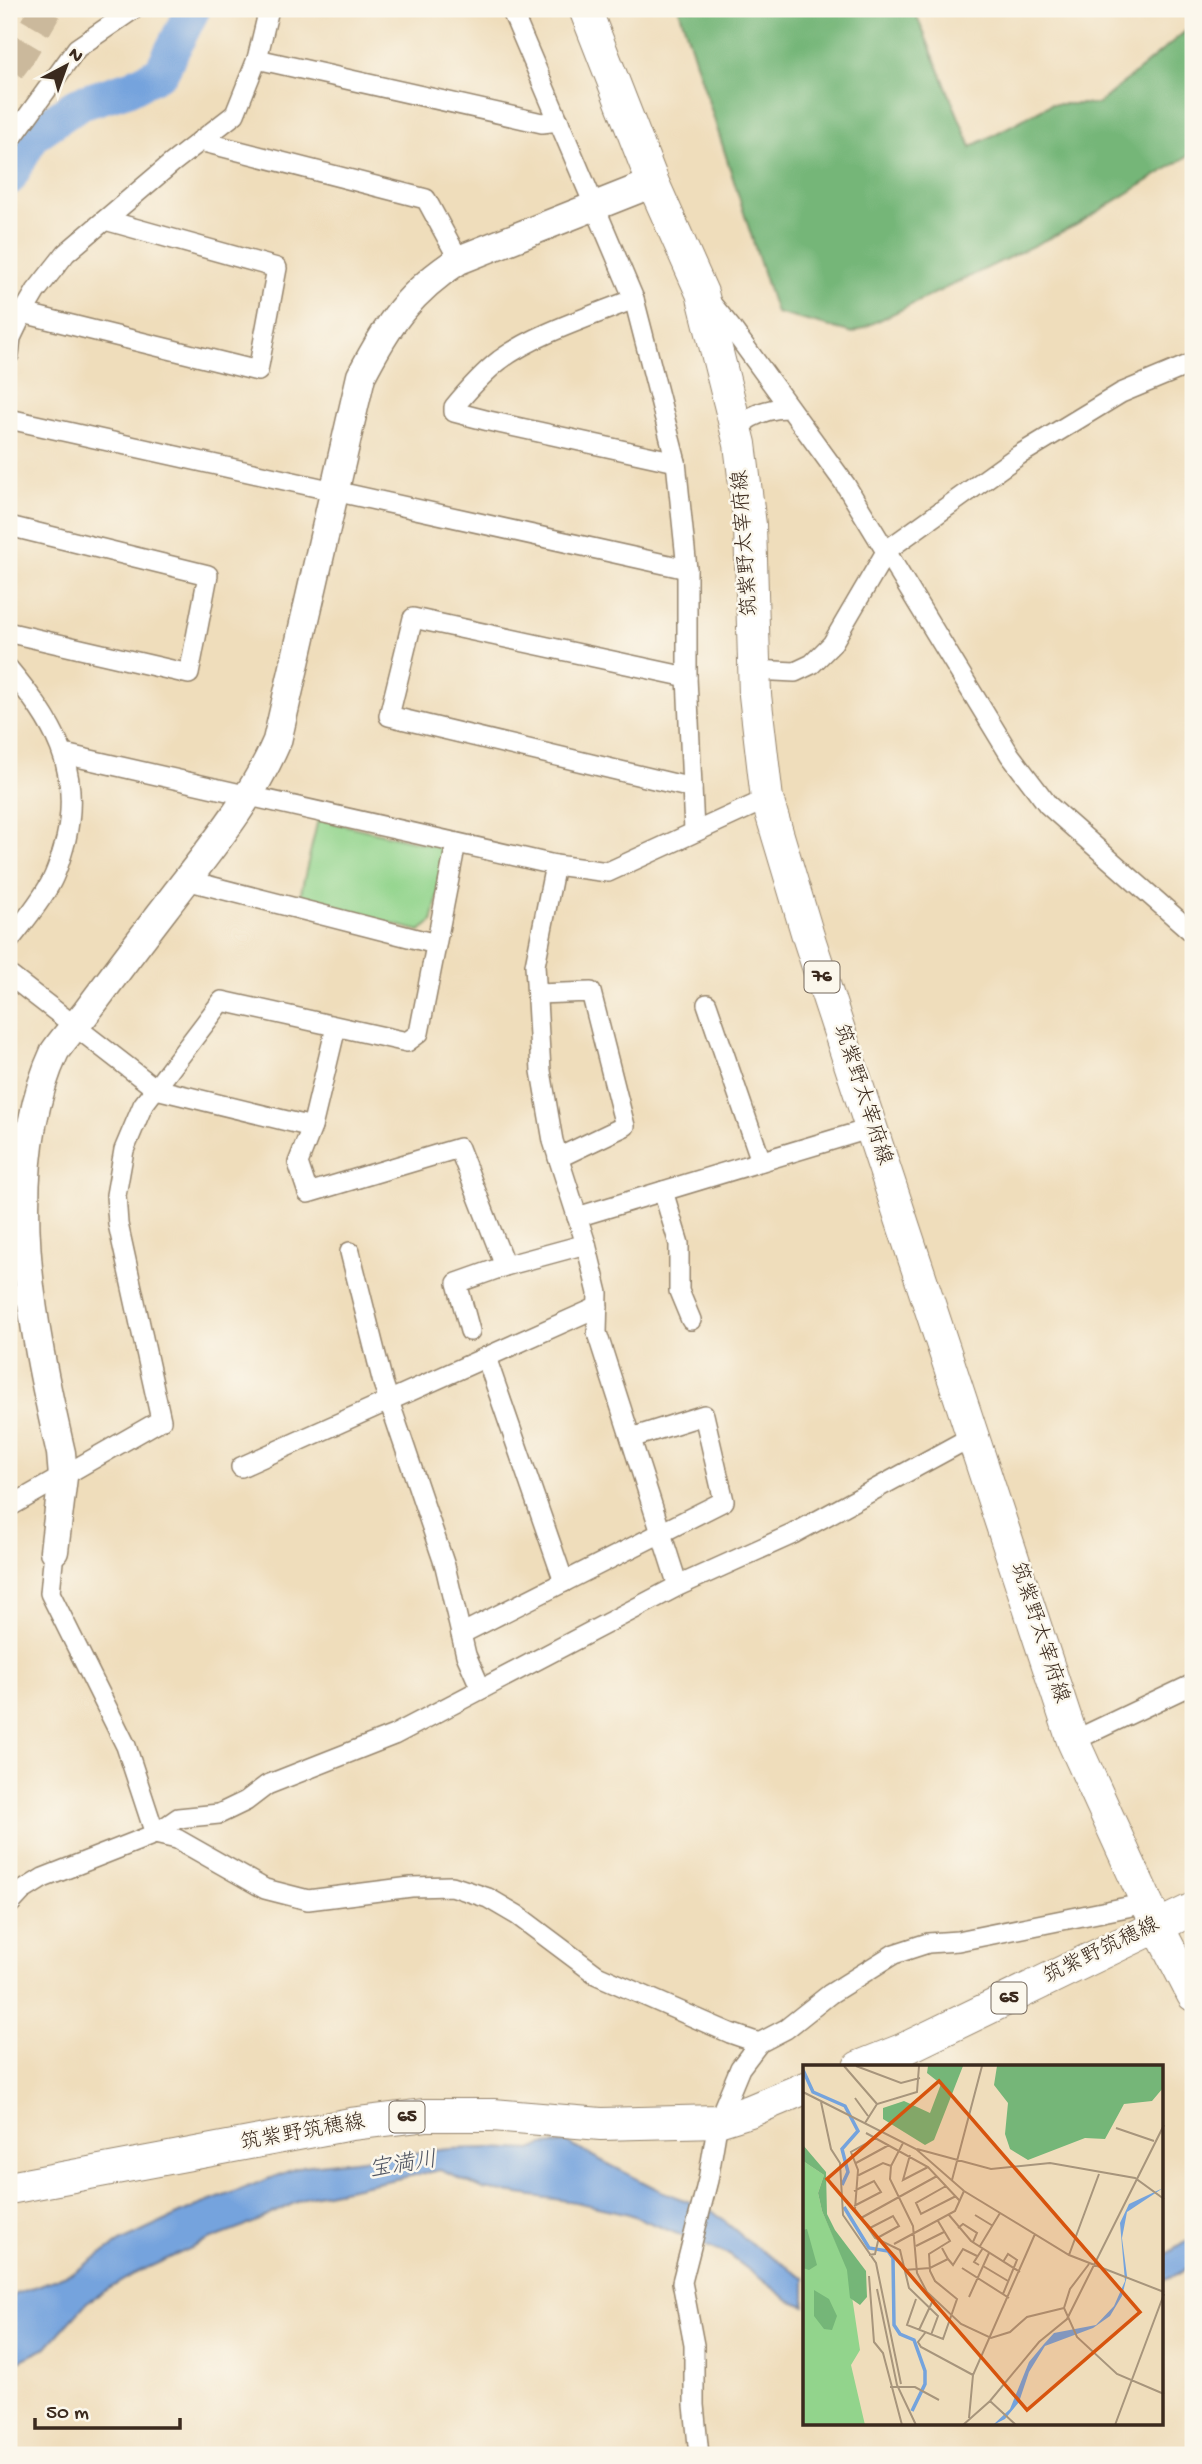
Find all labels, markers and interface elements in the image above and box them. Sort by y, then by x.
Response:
north arrow [32,32,102,102]
text: N [63,43,87,69]
street label: 筑紫野太宰府線 [727,469,765,617]
road number: 76 [804,962,840,993]
street label: 筑紫野太宰府線 [826,1021,898,1169]
street label: 筑紫野太宰府線 [1003,1559,1075,1707]
street label: 筑紫野筑穂線 [1039,1912,1164,1991]
road number: 65 [992,1982,1026,2014]
inset map [803,2065,1164,2426]
road number: 65 [390,2102,424,2132]
street label: 筑紫野筑穂線 [239,2110,367,2157]
water label: 宝満川 [367,2146,439,2185]
scale bar [35,2387,180,2431]
text: 50 m [46,2402,89,2427]

